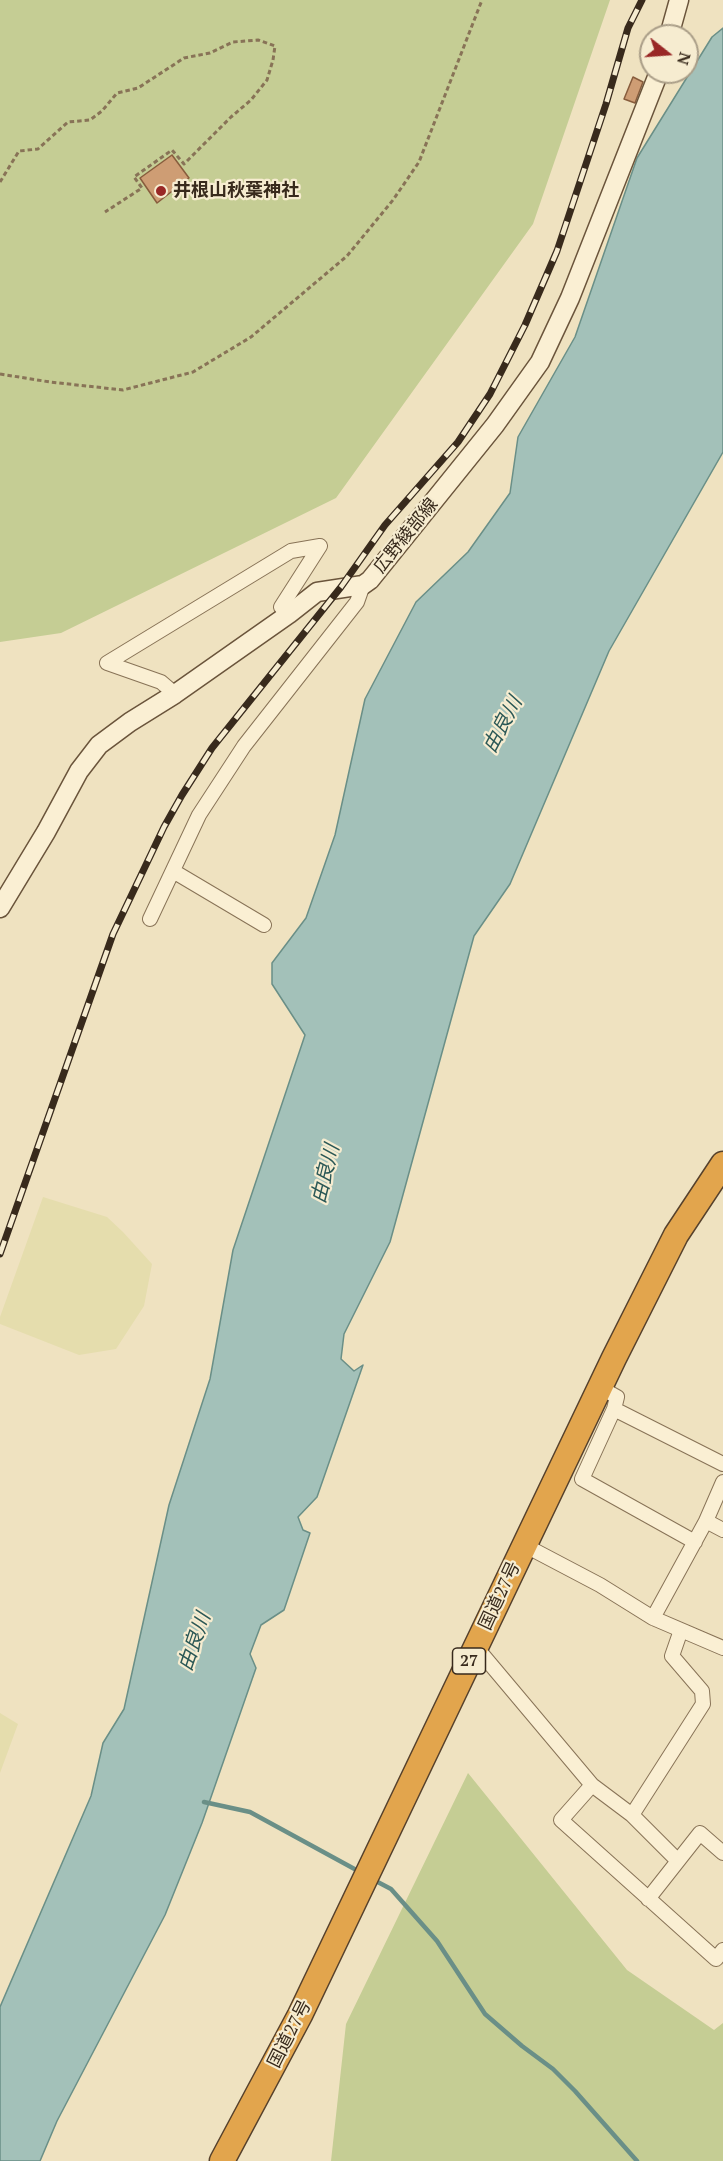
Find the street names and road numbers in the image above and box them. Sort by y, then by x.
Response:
street label: 広野綾部線 [369,494,443,578]
street label: 国道27号 [475,1558,525,1634]
road number: 27 [452,1648,486,1674]
street label: 国道27号 [264,1996,316,2072]

